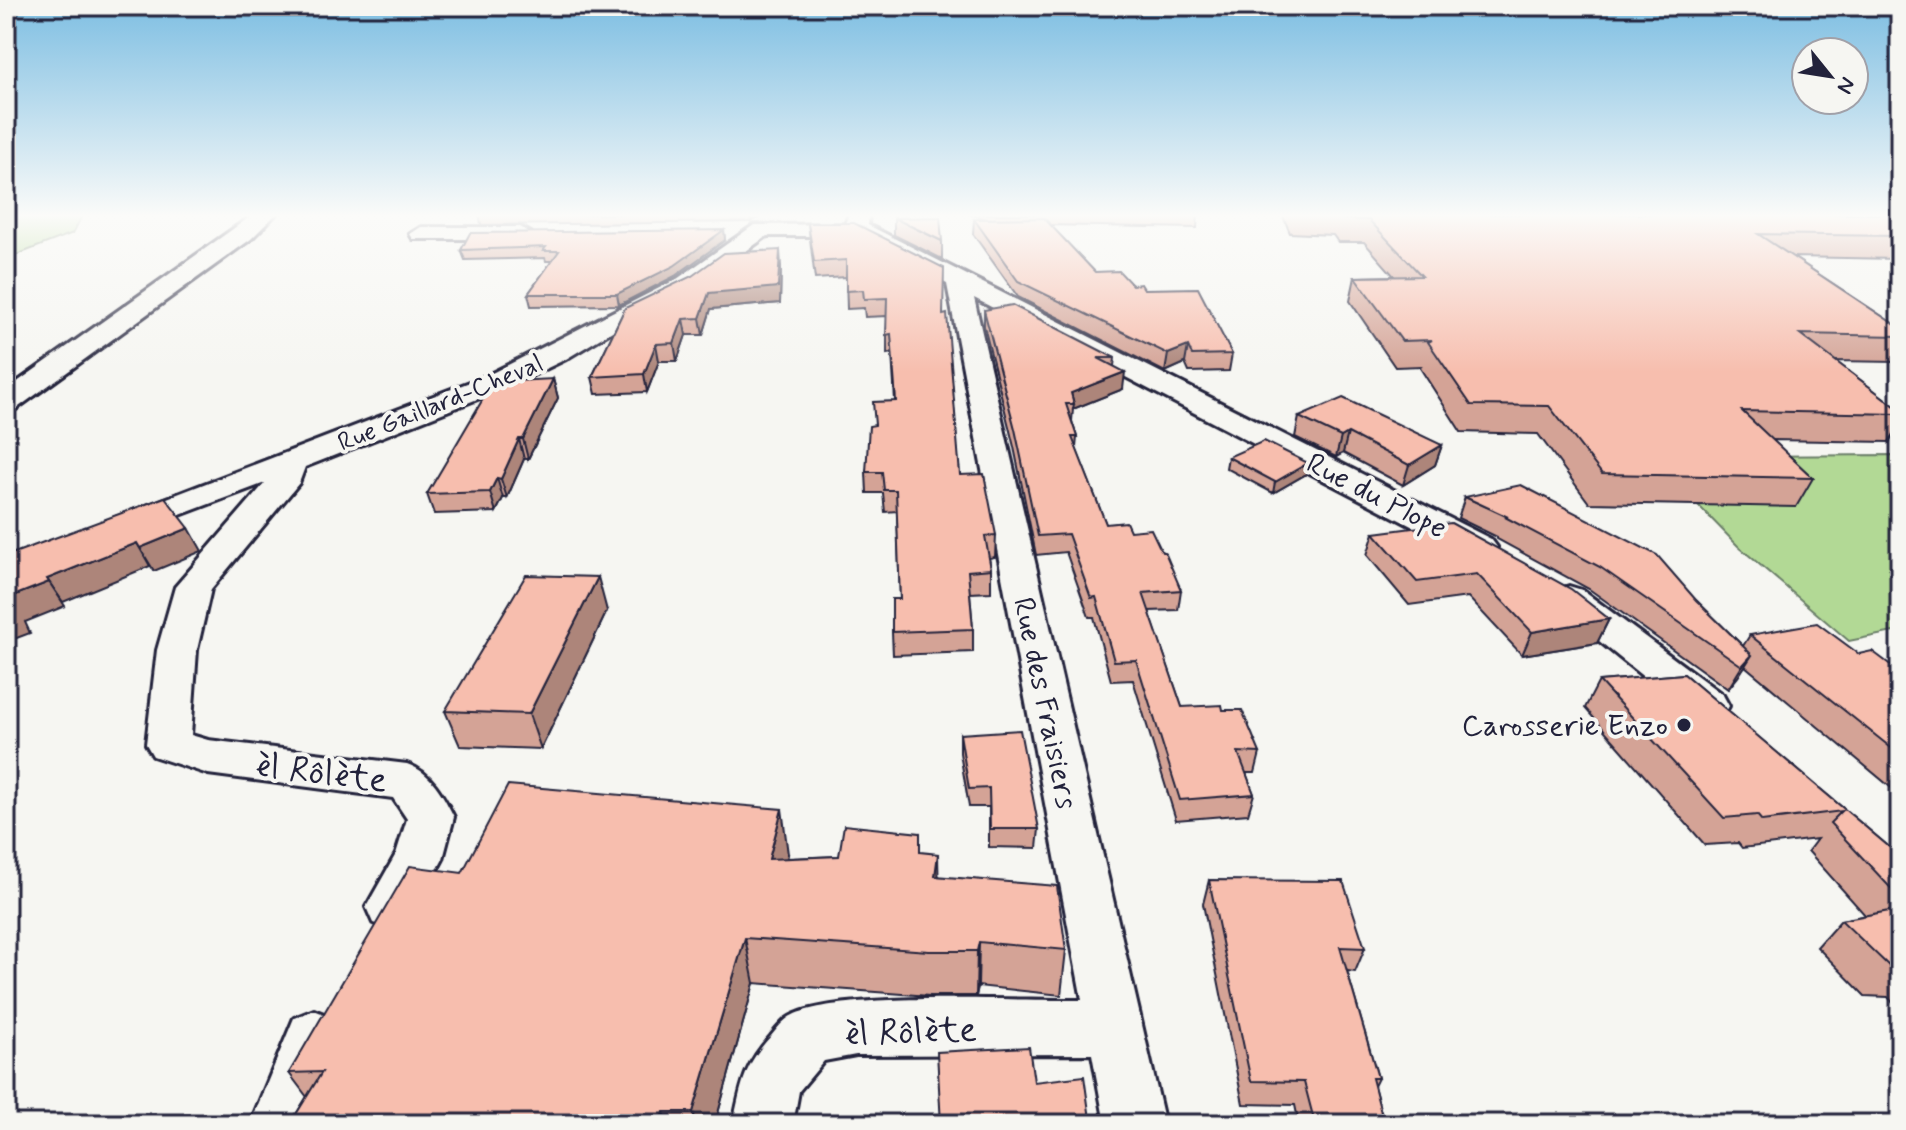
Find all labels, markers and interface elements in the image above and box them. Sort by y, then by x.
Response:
north arrow [1790,36,1870,116]
text: N [1830,72,1861,98]
street label: Rue Gaillard-Cheval [333,347,548,461]
street label: Rue du Plope [1299,444,1453,548]
street label: Rue des Fraisiers [1003,594,1086,813]
place label: Carosserie Enzo [1462,707,1668,746]
marker: Carosserie Enzo [1675,716,1693,734]
street label: èl Rôlète [252,743,390,806]
street label: èl Rôlète [843,1008,978,1059]

